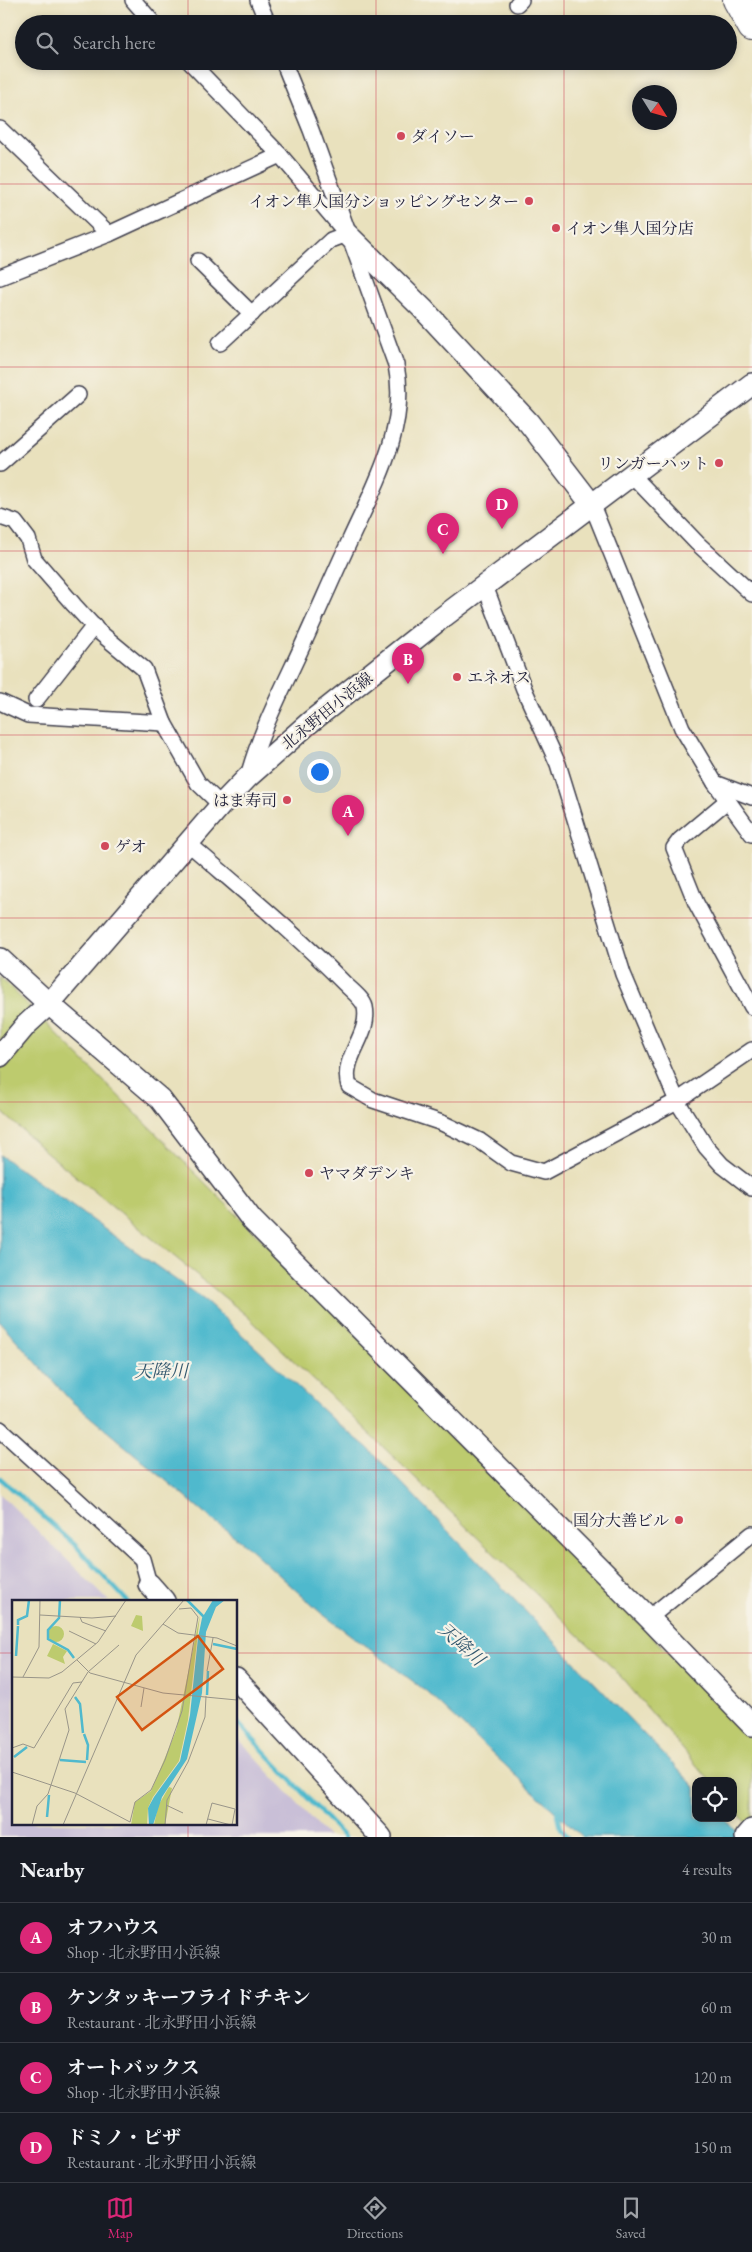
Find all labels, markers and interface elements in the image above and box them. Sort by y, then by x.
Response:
search box [15,15,737,70]
icon: search [33,29,61,57]
text: Search here [73,30,155,55]
north arrow [632,85,677,130]
place label: ダイソー [411,126,475,147]
marker: ダイソー [395,130,407,142]
place label: イオン隼人国分ショッピングセンター [249,191,519,212]
marker: イオン隼人国分ショッピングセンター [523,195,535,207]
place label: イオン隼人国分店 [566,218,694,239]
marker: イオン隼人国分店 [550,222,562,234]
place label: リンガーハット [598,453,709,474]
marker: リンガーハット [713,457,725,469]
pin: D [486,488,518,529]
pin: C [427,513,459,554]
pin: B [392,643,424,684]
place label: エネオス [467,667,531,688]
street label: 北永野田小浜線 [277,668,377,754]
marker: エネオス [451,671,463,683]
your location [307,759,333,785]
place label: はま寿司 [213,790,277,811]
marker: はま寿司 [281,794,293,806]
pin: A [332,795,364,836]
place label: ゲオ [115,836,147,857]
marker: ゲオ [99,840,111,852]
place label: ヤマダデンキ [319,1163,415,1184]
marker: ヤマダデンキ [303,1167,315,1179]
water label: 天降川 [134,1359,190,1382]
place label: 国分大善ビル [573,1510,669,1531]
marker: 国分大善ビル [673,1514,685,1526]
inset map [12,1600,238,1824]
water label: 天降川 [434,1617,491,1672]
map controls [692,1777,737,1822]
button: locate [692,1777,737,1822]
text: Nearby [20,1856,84,1883]
text: 4 results [682,1859,732,1880]
text: オフハウス [67,1915,159,1940]
text: A [30,1927,42,1948]
text: 30 m [701,1927,732,1948]
text: Shop · 北永野田小浜線 [67,1942,221,1963]
text: ケンタッキーフライドチキン [67,1985,311,2010]
text: B [31,1997,41,2018]
text: 60 m [701,1997,732,2018]
text: Restaurant · 北永野田小浜線 [67,2012,256,2033]
text: オートバックス [67,2055,199,2080]
text: C [30,2067,42,2088]
text: 120 m [693,2067,732,2088]
text: Shop · 北永野田小浜線 [67,2082,221,2103]
text: ドミノ・ピザ [67,2125,181,2150]
text: D [30,2137,42,2158]
text: 150 m [693,2137,732,2158]
text: Restaurant · 北永野田小浜線 [67,2152,256,2173]
tab: Map [106,2194,134,2242]
tab: Directions [347,2194,403,2242]
tab: Saved [616,2194,646,2242]

